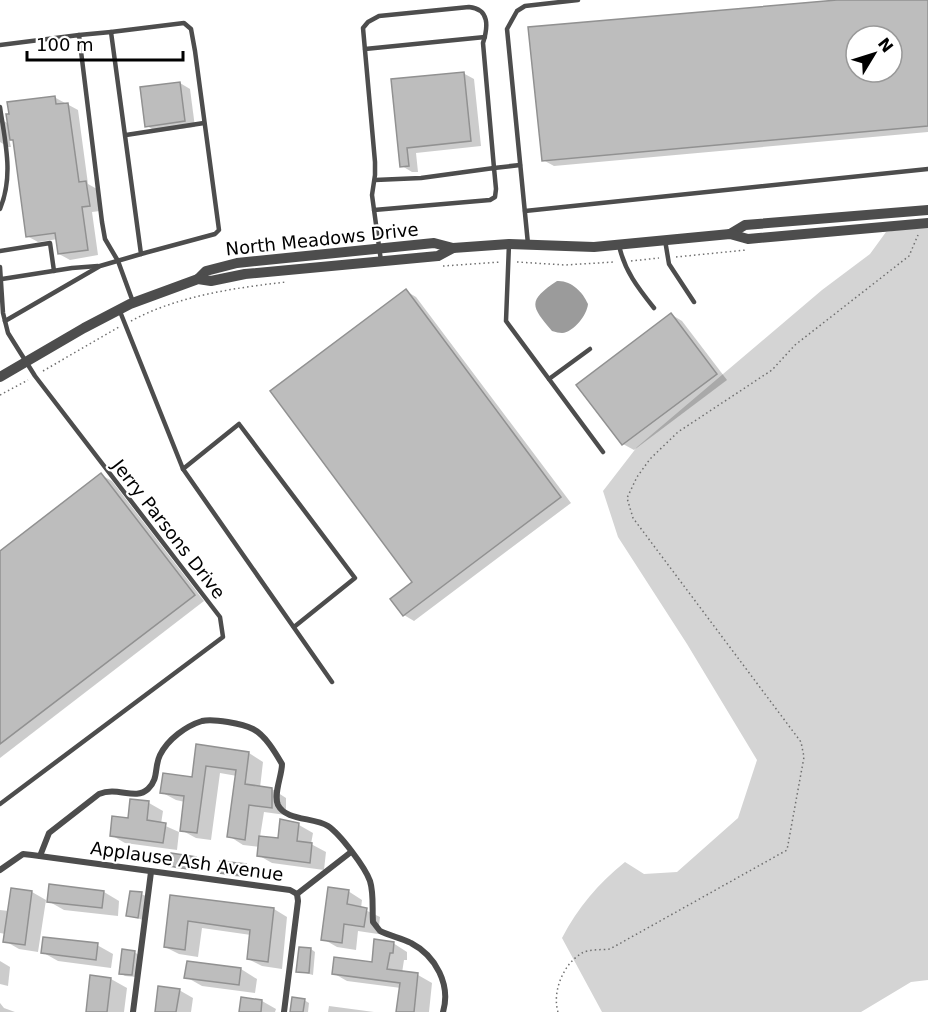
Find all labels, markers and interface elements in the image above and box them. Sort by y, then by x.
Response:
scale bar [27,24,183,62]
north arrow [844,24,904,84]
text: 100 m [36,34,94,55]
text: N [874,34,897,56]
street label: North Meadows Drive [224,218,420,260]
street label: Jerry Parsons Drive [108,455,230,603]
street label: Applause Ash Avenue [89,837,285,885]

